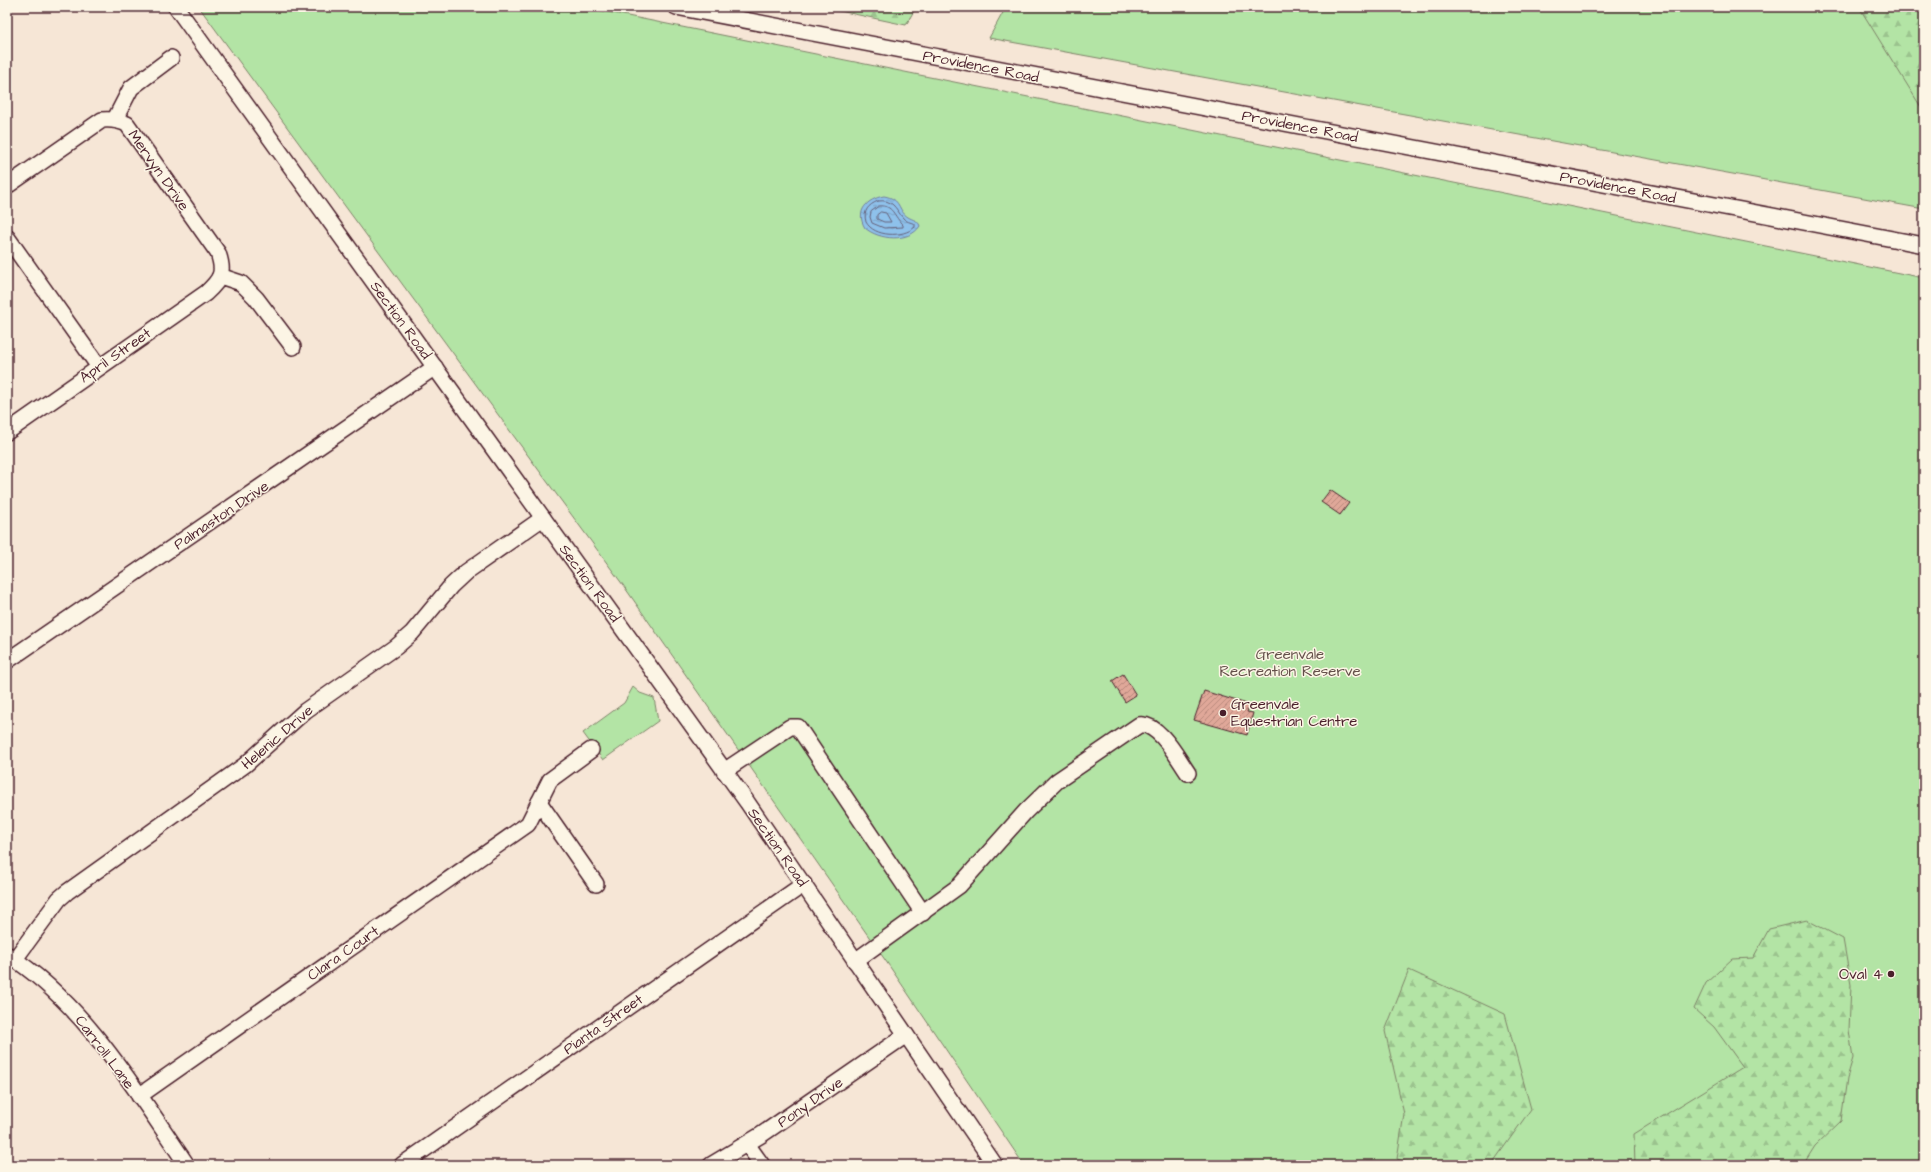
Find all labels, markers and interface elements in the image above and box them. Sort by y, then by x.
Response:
street label: Providence Road [921,45,1041,88]
street label: Providence Road [1240,105,1360,148]
street label: Mervyn Drive [122,126,194,216]
street label: Providence Road [1558,166,1678,209]
street label: Section Road [365,277,436,364]
street label: April Street [75,323,155,388]
street label: Palmaston Drive [170,476,273,555]
street label: Section Road [554,540,625,627]
park label: Greenvale Recreation Reserve [1219,644,1361,682]
place label: Greenvale Equestrian Centre [1231,694,1357,732]
street label: Helenic Drive [237,700,318,775]
marker: Greenvale Equestrian Centre [1218,708,1228,718]
street label: Section Road [743,804,813,891]
street label: Clara Court [303,921,384,986]
place label: Oval 4 [1839,964,1883,985]
marker: Oval 4 [1886,969,1896,979]
street label: Pianta Street [559,989,647,1060]
street label: Carroll Lane [70,1011,139,1094]
street label: Pony Drive [773,1072,848,1134]

